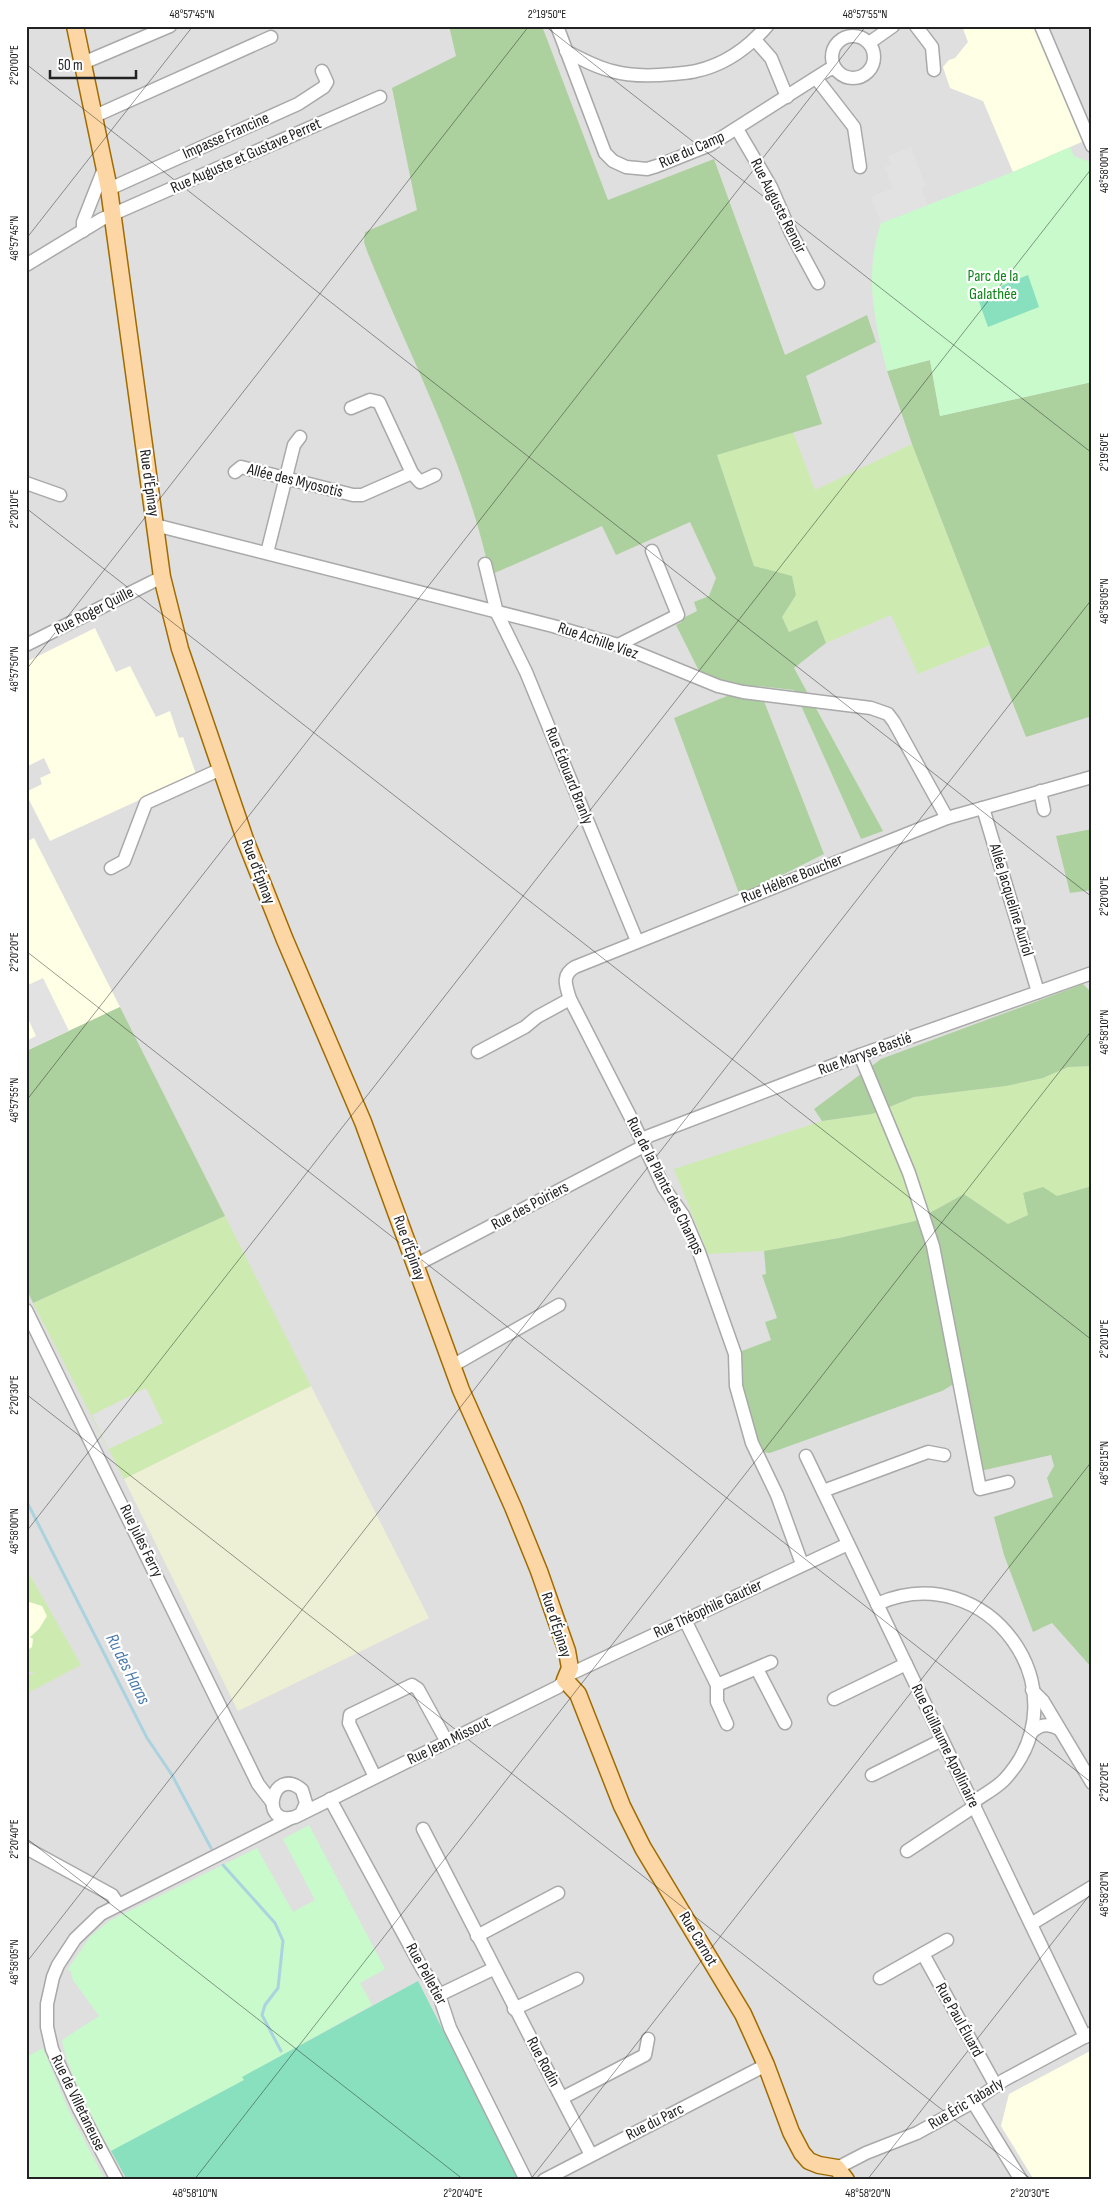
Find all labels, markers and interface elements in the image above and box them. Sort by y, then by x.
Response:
text: 48°57'45"N [170,7,214,22]
text: 2°19'50"E [528,7,566,22]
text: 48°57'55"N [843,7,887,22]
text: 2°20'00"E [7,45,22,85]
scale bar [50,48,136,80]
text: 50 m [58,56,83,75]
street label: Impasse Francine [180,108,272,164]
street label: Rue Auguste et Gustave Perret [168,114,324,198]
street label: Rue du Camp [656,127,728,173]
text: 48°58'00"N [1097,147,1112,193]
street label: Rue Auguste Renoir [746,155,810,257]
text: 48°57'45"N [7,216,22,260]
park label: Parc de la Galathée [968,267,1018,304]
text: 2°19'50"E [1097,433,1112,471]
street label: Rue d'Épinay [135,448,163,518]
street label: Allée des Myosotis [244,460,345,502]
text: 2°20'10"E [7,490,22,528]
text: 48°58'05"N [1097,578,1112,624]
street label: Rue Roger Quille [51,583,137,639]
street label: Rue Achille Viez [555,618,641,664]
text: 48°57'50"N [7,646,22,692]
street label: Rue Édouard Branly [541,725,597,827]
street label: Rue d'Épinay [237,837,279,907]
street label: Allée Jacqueline Auriol [985,840,1037,959]
street label: Rue Hélène Boucher [739,850,846,908]
text: 2°20'00"E [1097,876,1112,916]
text: 2°20'20"E [7,932,22,972]
text: 48°58'10"N [1097,1010,1112,1054]
street label: Rue Maryse Bastié [816,1028,914,1080]
text: 48°57'55"N [7,1078,22,1122]
street label: Rue de la Plante des Champs [622,1114,708,1258]
street label: Rue des Poiriers [488,1178,572,1234]
street label: Rue d'Épinay [389,1213,429,1283]
text: 2°20'10"E [1097,1320,1112,1358]
text: 2°20'30"E [7,1375,22,1415]
text: 48°58'15"N [1097,1441,1112,1485]
street label: Rue Jules Ferry [115,1502,167,1580]
text: 48°58'00"N [7,1508,22,1554]
street label: Rue Théophile Gautier [651,1575,766,1642]
street label: Rue d'Épinay [537,1590,575,1660]
water label: Ru des Haras [101,1630,155,1708]
street label: Rue Guillaume Apollinaire [907,1681,983,1811]
street label: Rue Jean Missout [404,1713,494,1769]
text: 2°20'20"E [1097,1762,1112,1802]
text: 2°20'40"E [7,1819,22,1859]
text: 48°58'20"N [1097,1871,1112,1917]
street label: Rue Carnot [674,1909,722,1970]
text: 48°58'05"N [7,1939,22,1985]
street label: Rue Pelletier [401,1940,451,2008]
street label: Rue Paul Éluard [931,1980,987,2060]
street label: Rue Rodin [522,2034,564,2090]
street label: Rue de Villetaneuse [47,2052,109,2154]
street label: Rue Éric Tabarly [925,2074,1007,2134]
street label: Rue du Parc [623,2099,687,2145]
text: 48°58'10"N [173,2186,217,2201]
text: 2°20'40"E [443,2186,483,2201]
text: 48°58'20"N [845,2186,891,2201]
text: 2°20'30"E [1010,2186,1050,2201]

